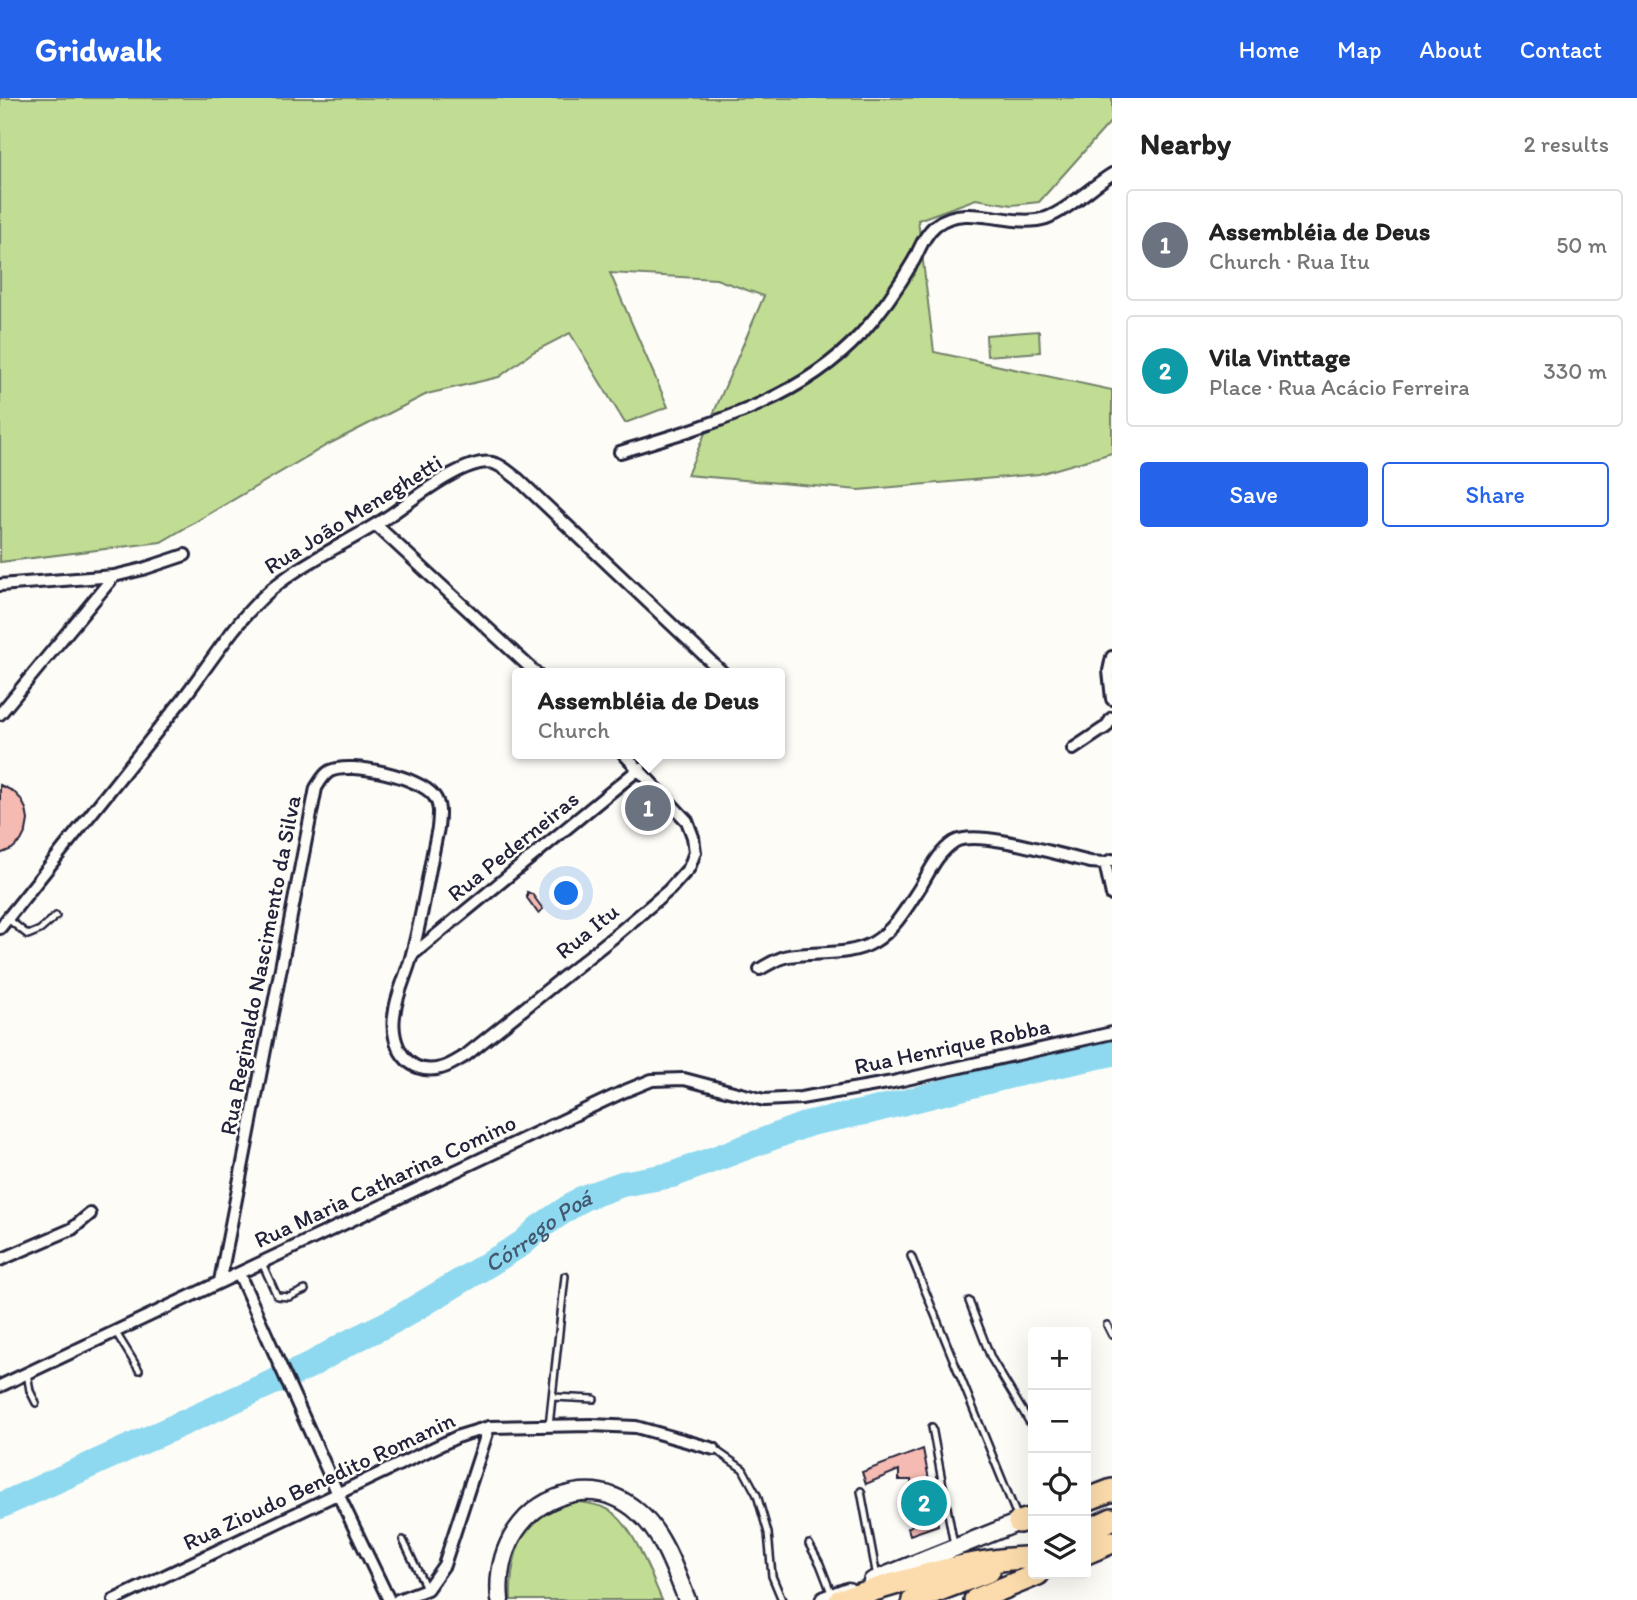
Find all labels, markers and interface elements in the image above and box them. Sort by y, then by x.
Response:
text: Gridwalk [35,30,162,69]
text: Home [1239,35,1299,64]
text: Map [1337,35,1381,64]
text: About [1419,35,1482,64]
text: Contact [1520,35,1602,64]
text: Nearby [1140,125,1231,162]
text: 2 results [1523,130,1609,158]
text: Assembléia de Deus [1209,215,1430,247]
text: 1 [1160,231,1170,259]
text: 50 m [1556,231,1607,259]
text: Church · Rua Itu [1209,247,1370,275]
text: Vila Vinttage [1209,341,1351,373]
text: 2 [1159,357,1171,385]
text: 330 m [1543,357,1607,385]
text: Place · Rua Acácio Ferreira [1209,373,1470,401]
street label: Rua João Meneghetti [259,448,447,580]
button: Save [1140,462,1368,527]
button: Share [1382,462,1609,527]
popup [512,668,785,759]
text: Assembléia de Deus [538,684,759,716]
text: Church [538,716,610,744]
pin: 1 [625,782,671,834]
street label: Rua Pederneiras [442,785,584,907]
street label: Rua Reginaldo Nascimento da Silva [213,793,307,1137]
your location [549,876,583,910]
street label: Rua Itu [550,897,624,965]
street label: Rua Henrique Robba [852,1012,1052,1080]
street label: Rua Maria Catharina Comino [250,1108,520,1254]
water label: Córrego Poá [479,1182,596,1278]
map controls [1028,1327,1091,1579]
button: + [1028,1327,1091,1390]
button: − [1028,1390,1091,1453]
street label: Rua Zioudo Benedito Romanin [179,1406,459,1556]
button: locate [1028,1453,1091,1516]
pin: 2 [901,1477,947,1529]
button: layers [1028,1516,1091,1579]

